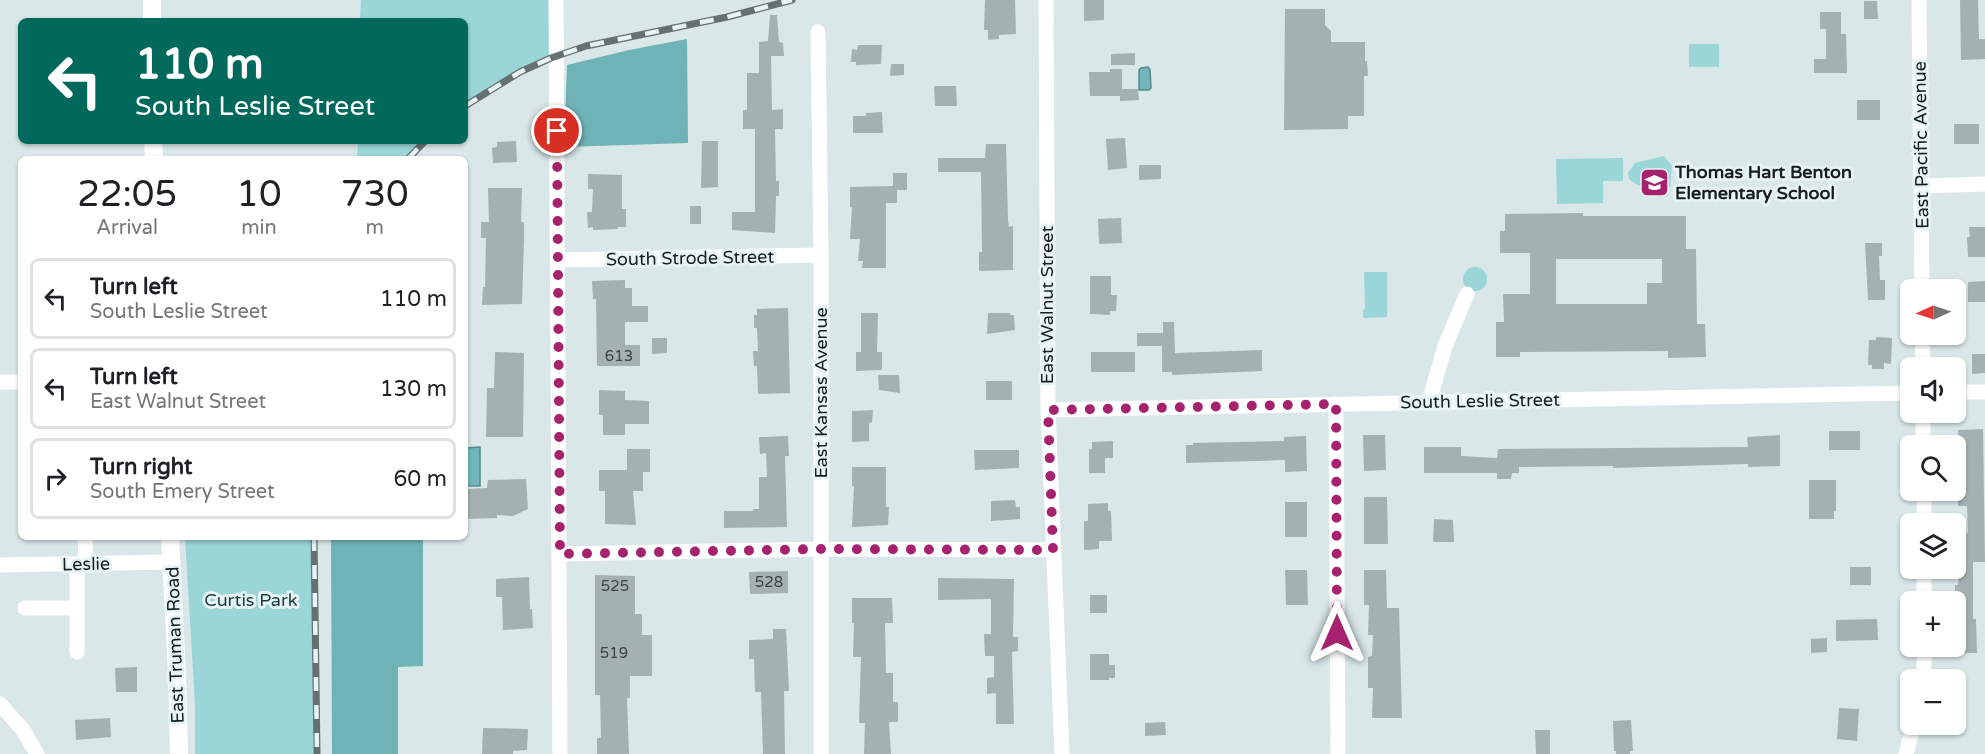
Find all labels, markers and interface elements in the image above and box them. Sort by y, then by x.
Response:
text: 110 m [135,39,264,90]
icon: left [36,42,114,120]
street label: East Pacific Avenue [1909,61,1933,229]
text: South Leslie Street [135,90,375,123]
pin [531,105,582,156]
icon: arrive [540,114,573,147]
place label: Thomas Hart Benton Elementary School [1674,161,1852,204]
school or university icon: Thomas Hart Benton Elementary School [1638,166,1670,198]
text: 22:05 [77,173,177,216]
text: 10 [236,173,282,216]
text: 730 [341,173,409,216]
text: Arrival [96,216,158,240]
text: min [241,216,277,240]
text: m [366,216,384,240]
street label: East Walnut Street [1036,226,1058,384]
street label: South Strode Street [606,246,774,270]
text: Turn left [90,274,178,300]
north arrow [1900,279,1966,345]
map controls [1900,279,1966,735]
icon: left [39,282,72,315]
text: 110 m [380,286,447,312]
text: South Leslie Street [90,300,268,324]
street label: East Kansas Avenue [810,307,832,479]
house number: 613 [605,347,633,365]
button: sound [1900,357,1966,423]
text: Turn left [90,364,178,390]
icon: left [39,372,72,405]
text: 130 m [380,376,447,402]
street label: South Leslie Street [1400,389,1560,413]
text: East Walnut Street [90,390,266,414]
button: search [1900,435,1966,501]
text: Turn right [90,454,192,480]
icon: right [39,462,72,495]
text: 60 m [393,466,447,492]
text: South Emery Street [90,480,275,504]
button: layers [1900,513,1966,579]
street label: Leslie [62,553,110,575]
street label: East Truman Road [161,566,189,724]
house number: 528 [755,573,783,591]
house number: 525 [601,577,629,595]
park label: Curtis Park [204,589,298,611]
button: + [1900,591,1966,657]
position arrow [1305,601,1369,665]
house number: 519 [600,644,628,662]
button: − [1900,669,1966,735]

